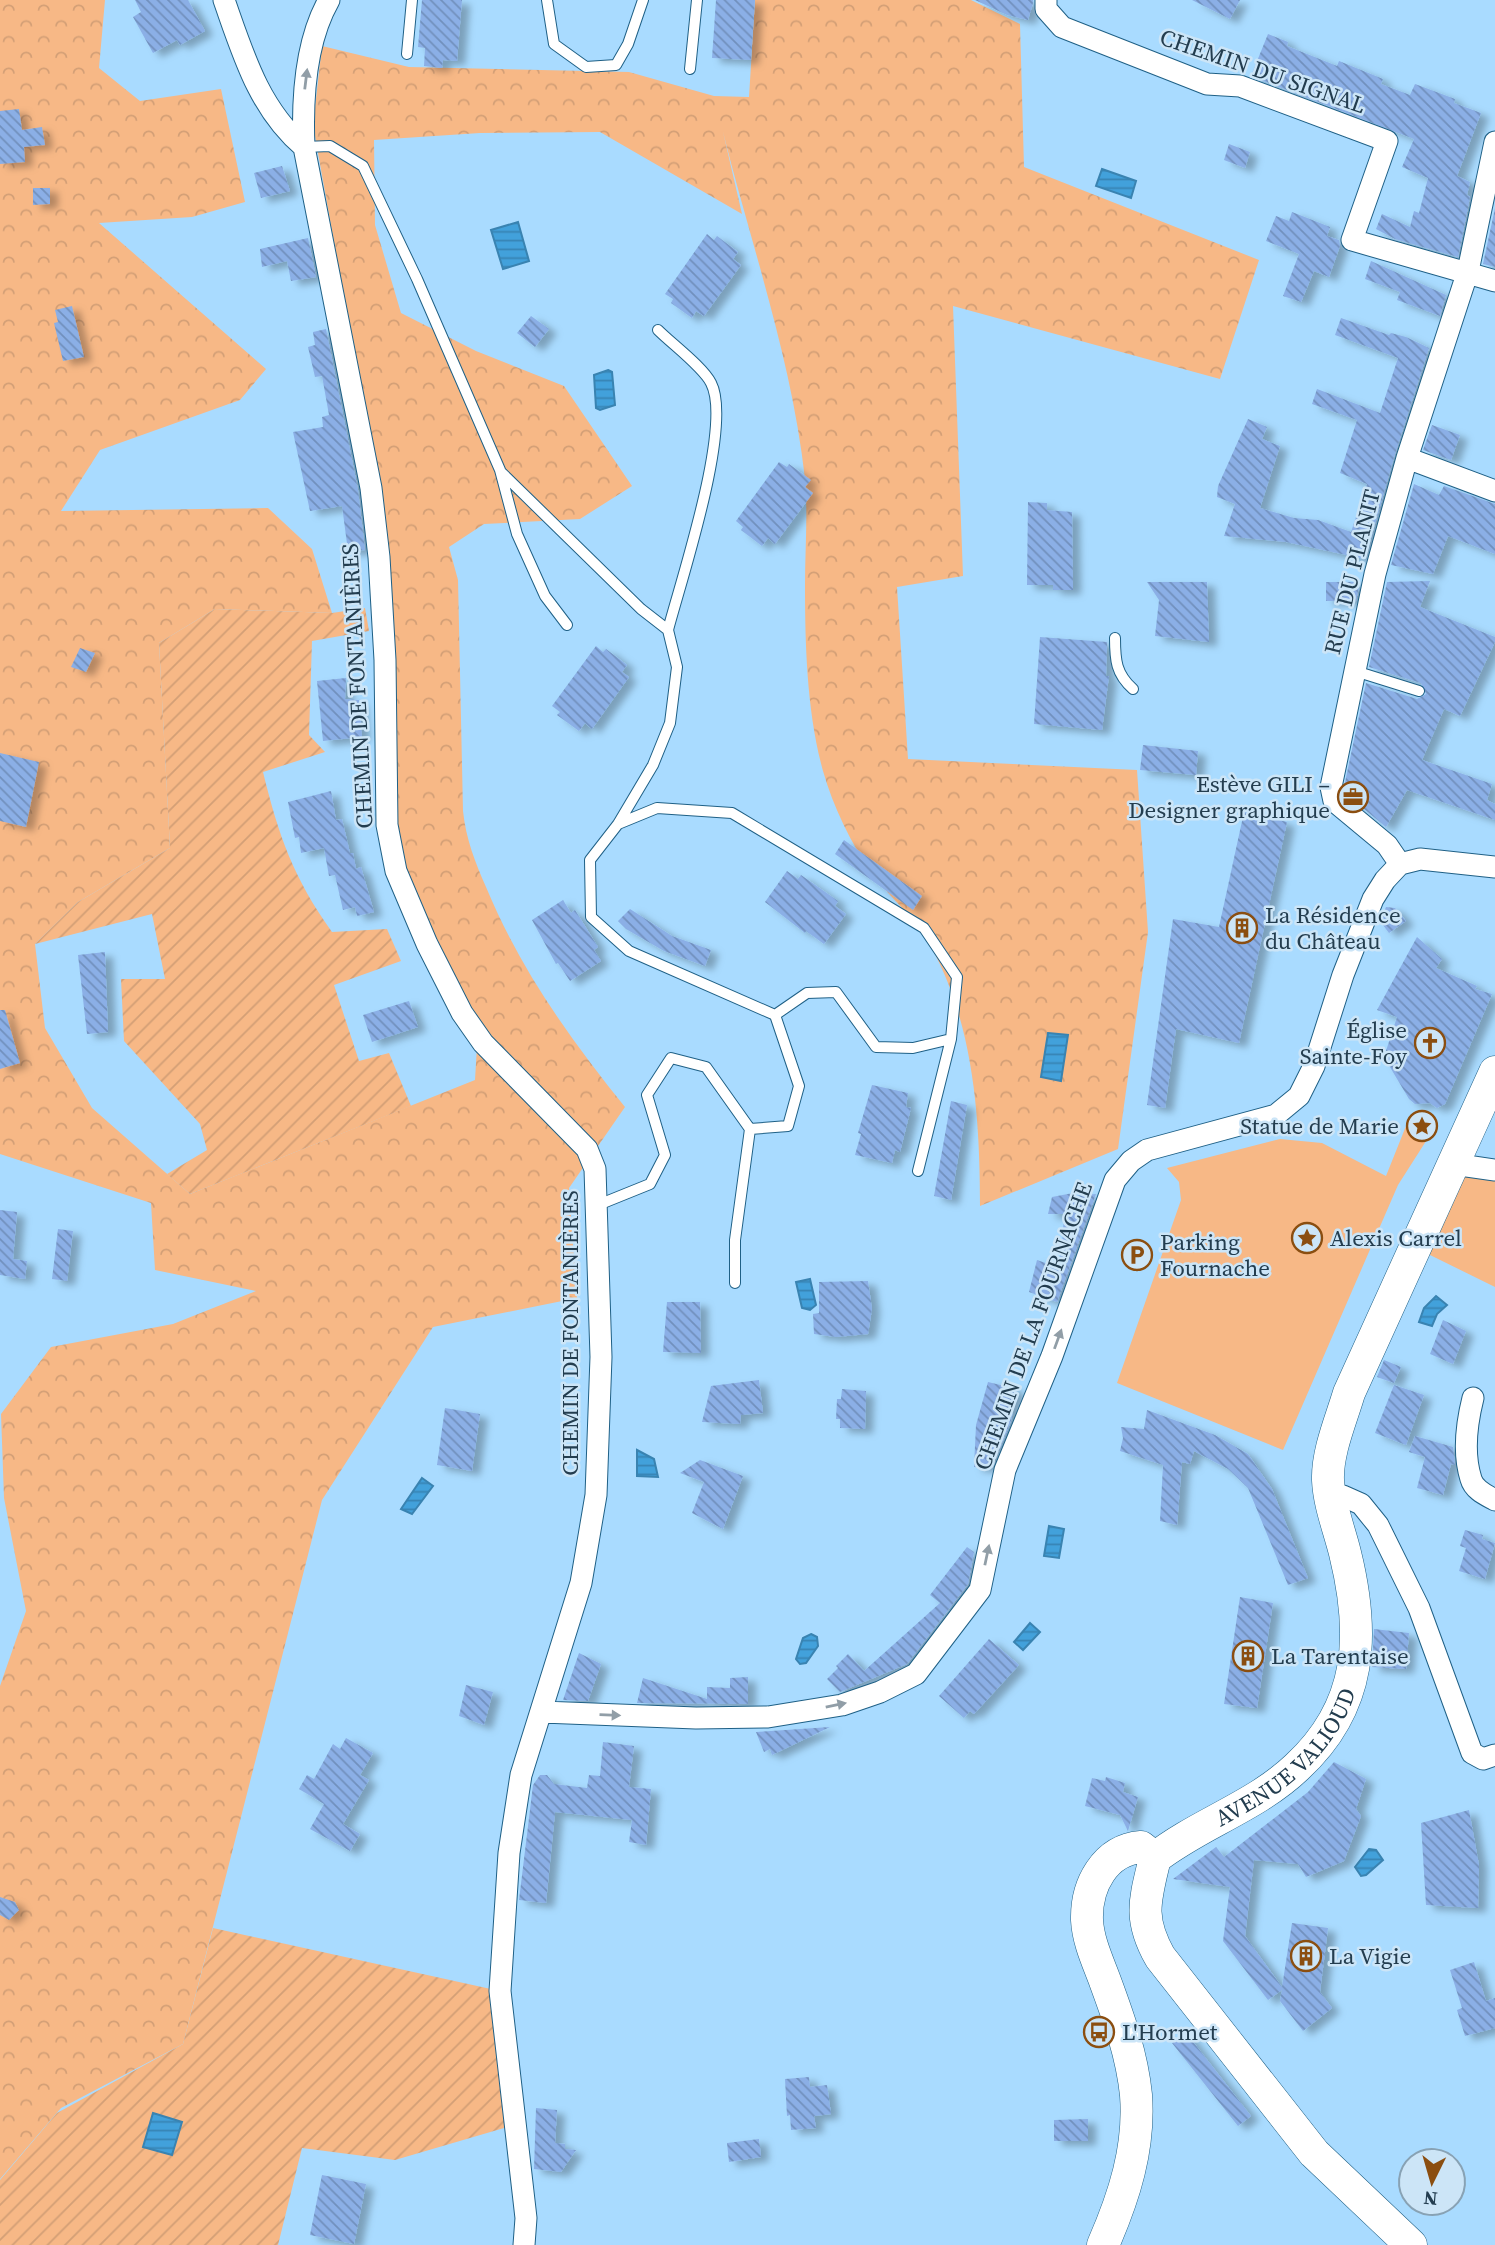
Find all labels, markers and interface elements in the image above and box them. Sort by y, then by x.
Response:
street label: CHEMIN DU SIGNAL [1156,21,1370,121]
one-way arrow [300,68,311,90]
street label: RUE DU PLANIT [1316,486,1388,658]
street label: CHEMIN DE FONTANIÈRES [334,542,380,830]
place label: Estève GILI – Designer graphique [1128,768,1330,826]
office icon: Estève GILI – Designer graphique [1336,780,1370,814]
place label: La Résidence du Château [1265,899,1401,957]
building icon: La Résidence du Château [1225,911,1259,945]
place label: Église Sainte-Foy [1300,1014,1407,1072]
church icon: Église Sainte-Foy [1413,1026,1447,1060]
place icon: Statue de Marie [1405,1109,1439,1143]
place label: Statue de Marie [1240,1110,1399,1142]
street label: CHEMIN DE LA FOURNACHE [966,1177,1100,1474]
street label: CHEMIN DE FONTANIÈRES [554,1190,586,1476]
place icon: Alexis Carrel [1290,1221,1324,1255]
place label: Alexis Carrel [1330,1222,1462,1254]
place label: Parking Fournache [1160,1226,1270,1284]
parking icon: Parking Fournache [1120,1238,1154,1272]
one-way arrow [1053,1329,1064,1350]
one-way arrow [982,1544,993,1566]
building icon: La Tarentaise [1231,1639,1265,1673]
place label: La Tarentaise [1271,1640,1409,1672]
street label: AVENUE VALIOUD [1209,1683,1363,1834]
one-way arrow [825,1700,847,1711]
one-way arrow [599,1709,621,1720]
building icon: La Vigie [1289,1939,1323,1973]
place label: La Vigie [1329,1940,1411,1972]
bus stop icon: L'Hormet [1082,2015,1116,2049]
place label: L'Hormet [1122,2016,1218,2048]
north arrow [1397,2147,1467,2217]
text: N [1422,2185,1439,2212]

